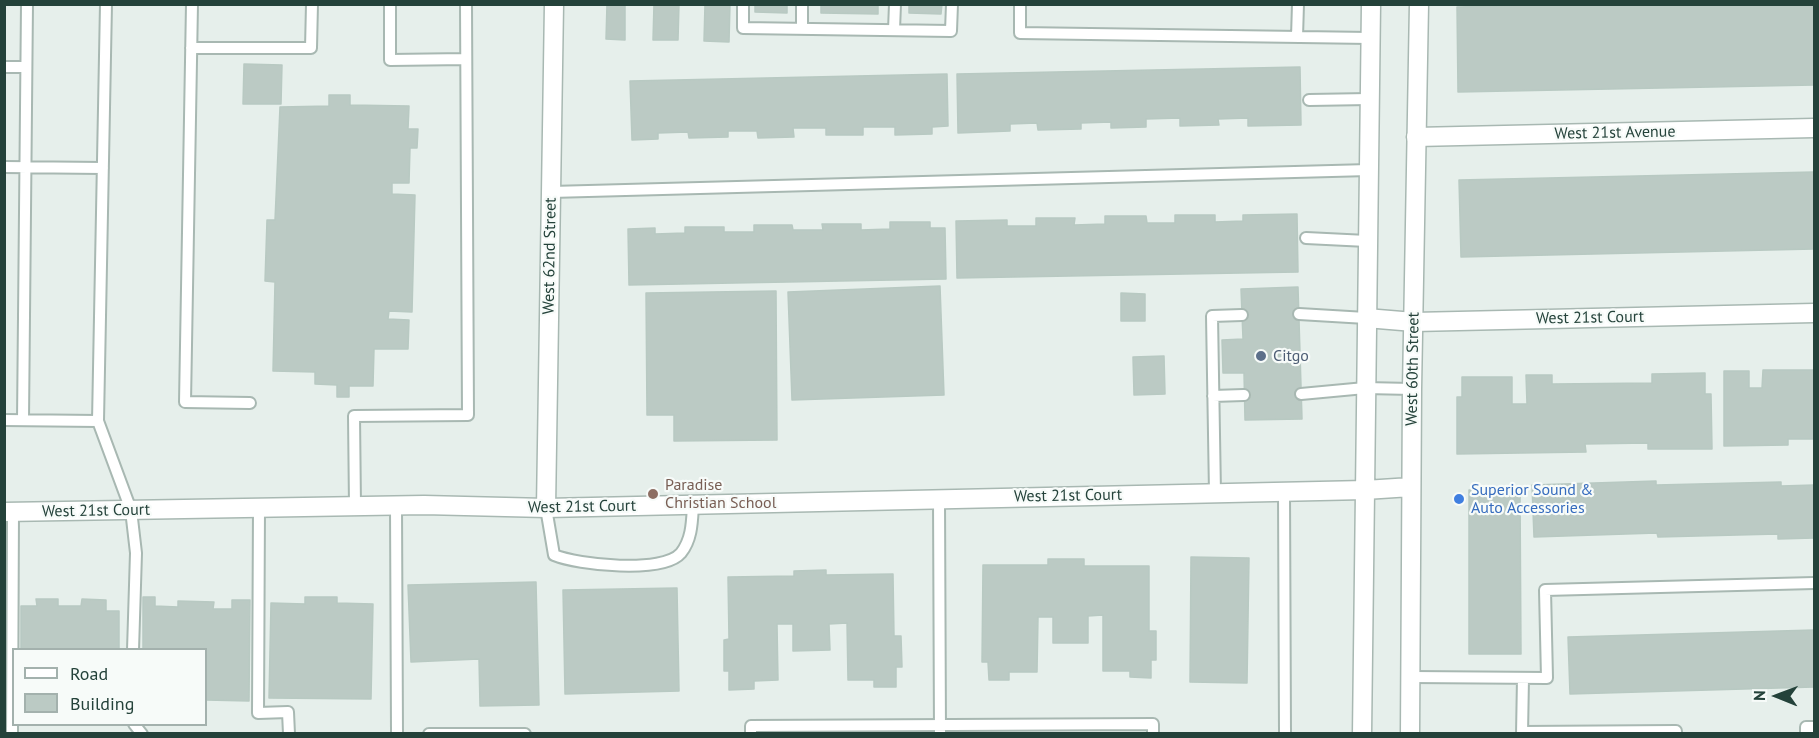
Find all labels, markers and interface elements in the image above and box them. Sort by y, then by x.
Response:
street label: West 21st Avenue [1554,122,1676,144]
street label: West 62nd Street [539,197,561,315]
street label: West 21st Court [1536,307,1644,329]
street label: West 60th Street [1402,312,1424,426]
place label: Citgo [1273,346,1309,366]
marker: Citgo [1254,349,1268,363]
place label: Paradise Christian School [665,475,776,513]
place label: Superior Sound & Auto Accessories [1471,480,1593,518]
street label: West 21st Court [1014,485,1122,507]
marker: Paradise Christian School [646,487,660,501]
marker: Superior Sound & Auto Accessories [1452,492,1466,506]
street label: West 21st Court [528,496,636,518]
street label: West 21st Court [42,500,150,522]
legend [12,648,207,726]
text: Road [70,662,108,685]
north arrow [1747,666,1807,726]
text: N [1749,690,1769,701]
text: Building [70,692,134,715]

